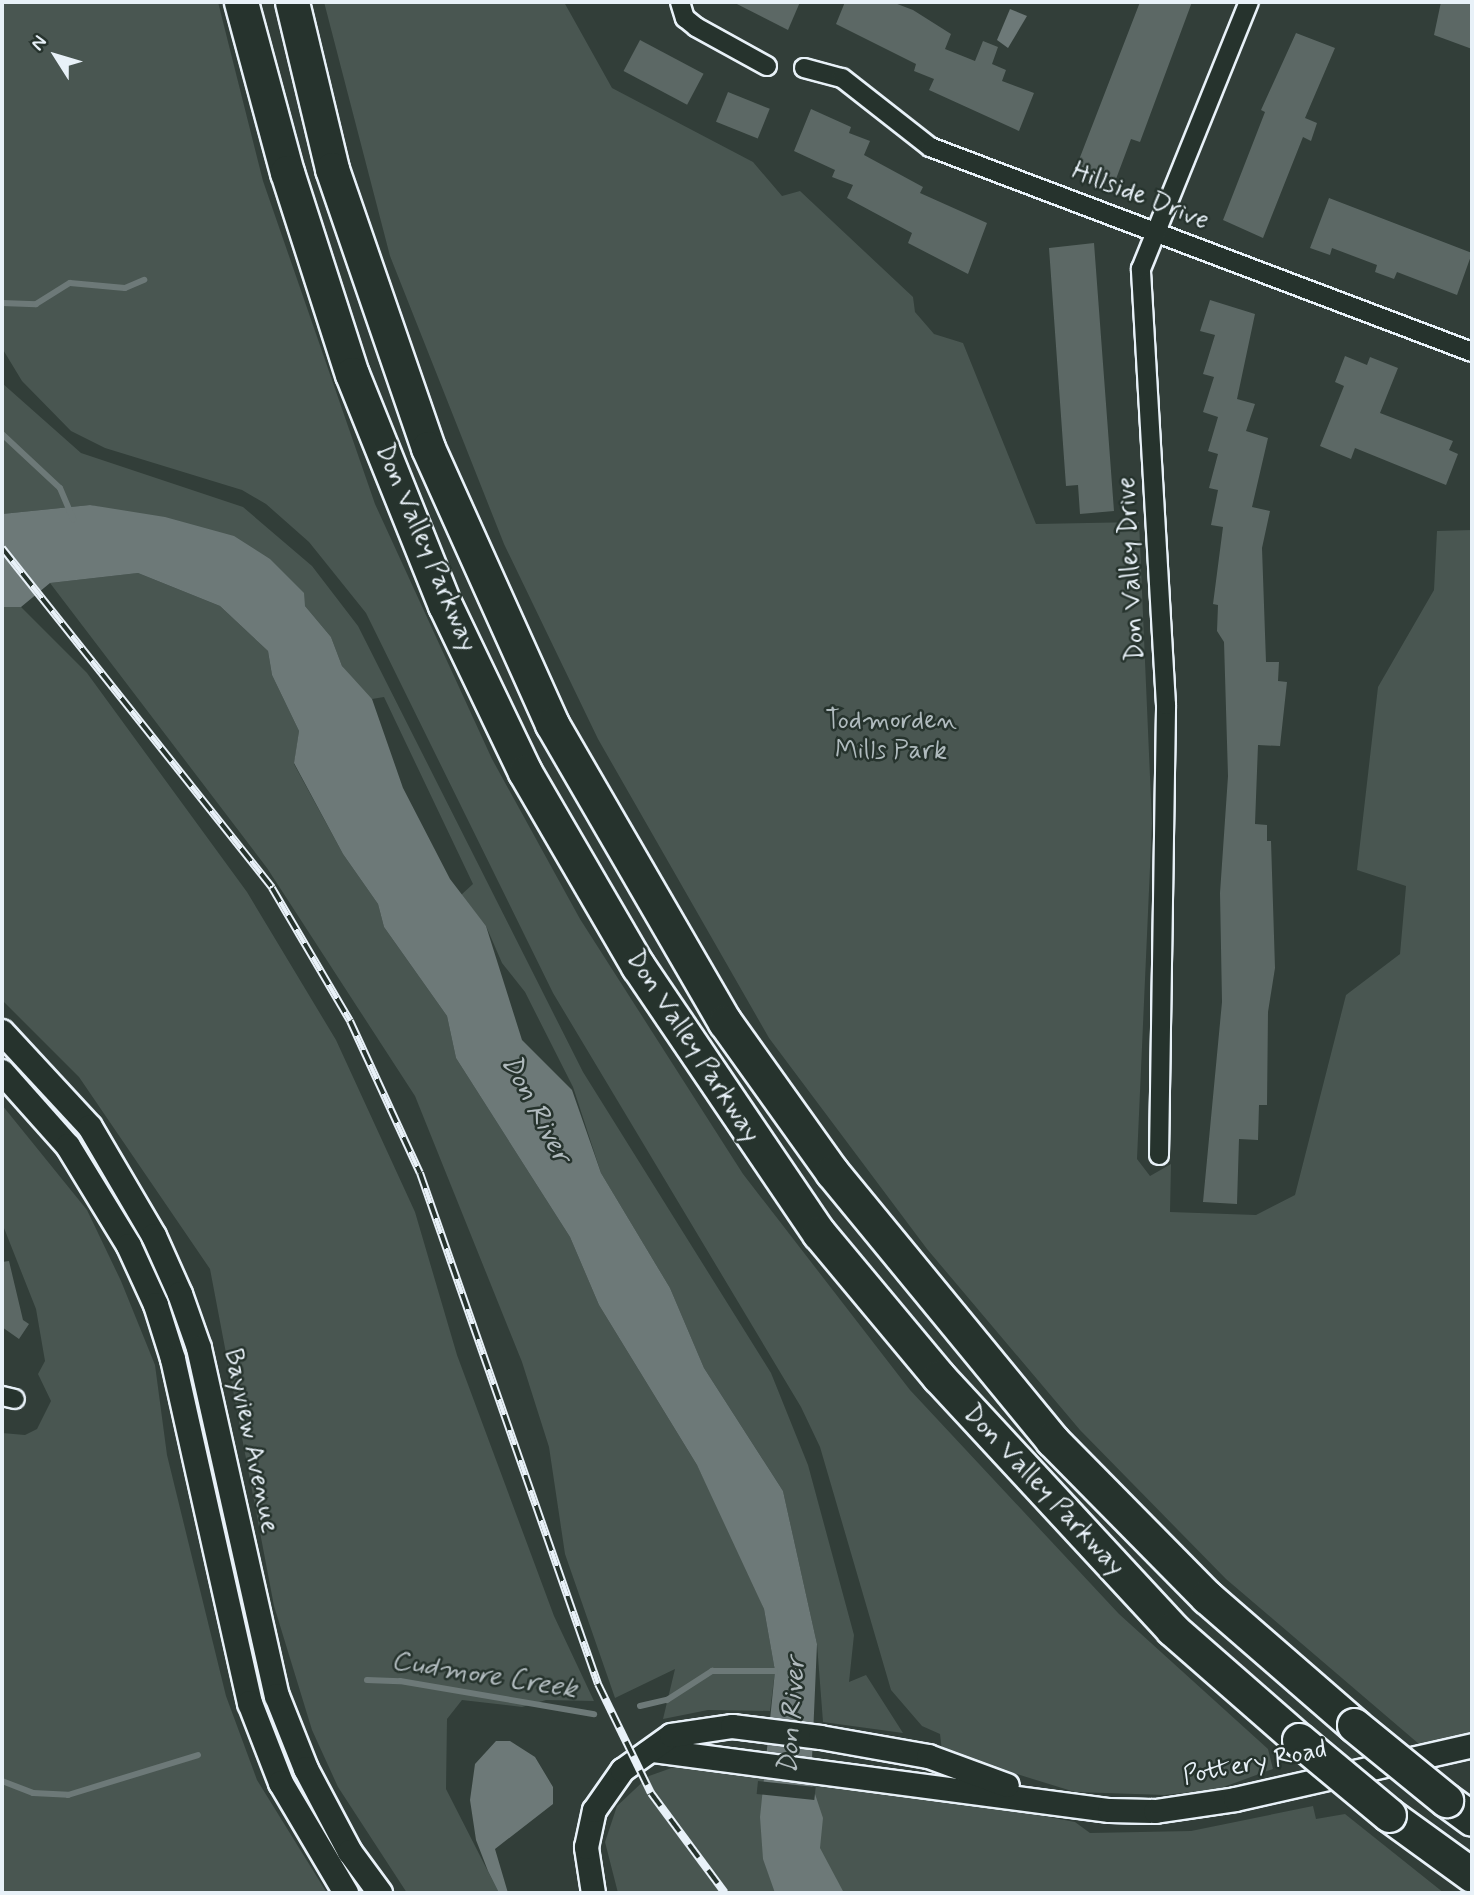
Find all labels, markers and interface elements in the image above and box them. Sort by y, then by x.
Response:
north arrow [21,21,91,91]
text: N [25,30,53,56]
street label: Hillside Drive [1068,157,1212,237]
street label: Don Valley Parkway [368,441,482,655]
street label: Don Valley Drive [1112,478,1152,660]
park label: Todmorden Mills Park [825,706,957,768]
street label: Don Valley Parkway [619,947,765,1147]
water label: Don River [493,1050,577,1168]
street label: Bayview Avenue [216,1350,284,1532]
street label: Don Valley Parkway [957,1400,1129,1582]
water label: Cudmore Creek [388,1645,580,1707]
water label: Don River [772,1657,814,1775]
street label: Pottery Road [1181,1735,1329,1793]

